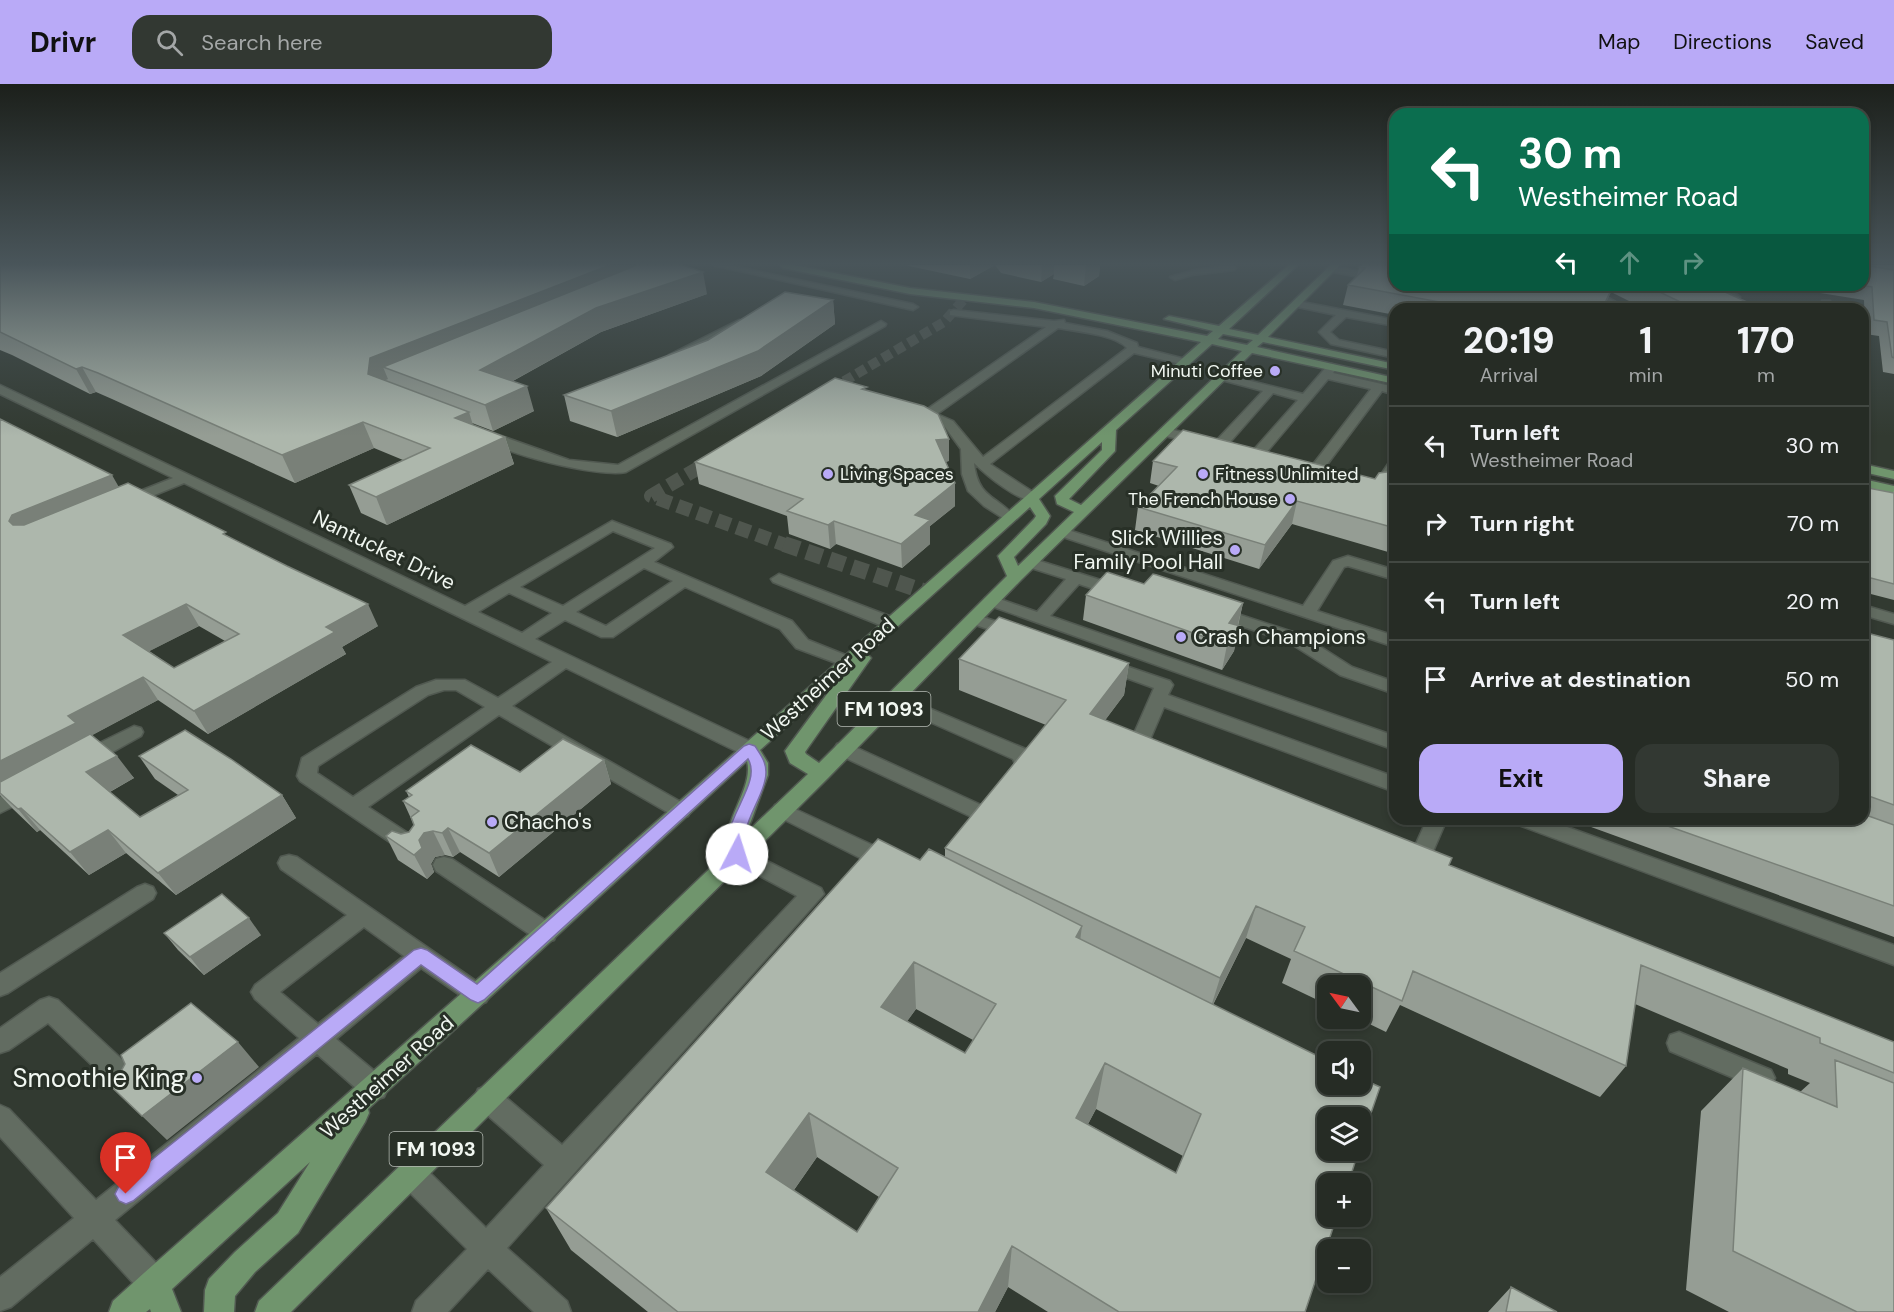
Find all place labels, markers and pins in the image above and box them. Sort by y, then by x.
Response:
place label: Minuti Coffee [1151,359,1263,383]
marker: Minuti Coffee [1268,364,1282,378]
place label: Living Spaces [840,462,954,486]
place label: Fitness Unlimited [1215,462,1359,486]
marker: Living Spaces [821,467,835,481]
marker: Fitness Unlimited [1196,467,1210,481]
place label: The French House [1128,487,1278,511]
marker: The French House [1283,492,1297,506]
place label: Slick Willies Family Pool Hall [1074,524,1223,576]
marker: Slick Willies Family Pool Hall [1228,543,1242,557]
place label: Crash Champions [1193,623,1366,651]
marker: Crash Champions [1174,630,1188,644]
place label: Chacho's [504,808,592,836]
marker: Chacho's [485,815,499,829]
place label: Smoothie King [13,1061,185,1095]
marker: Smoothie King [190,1071,204,1085]
pin [100,1132,151,1194]

